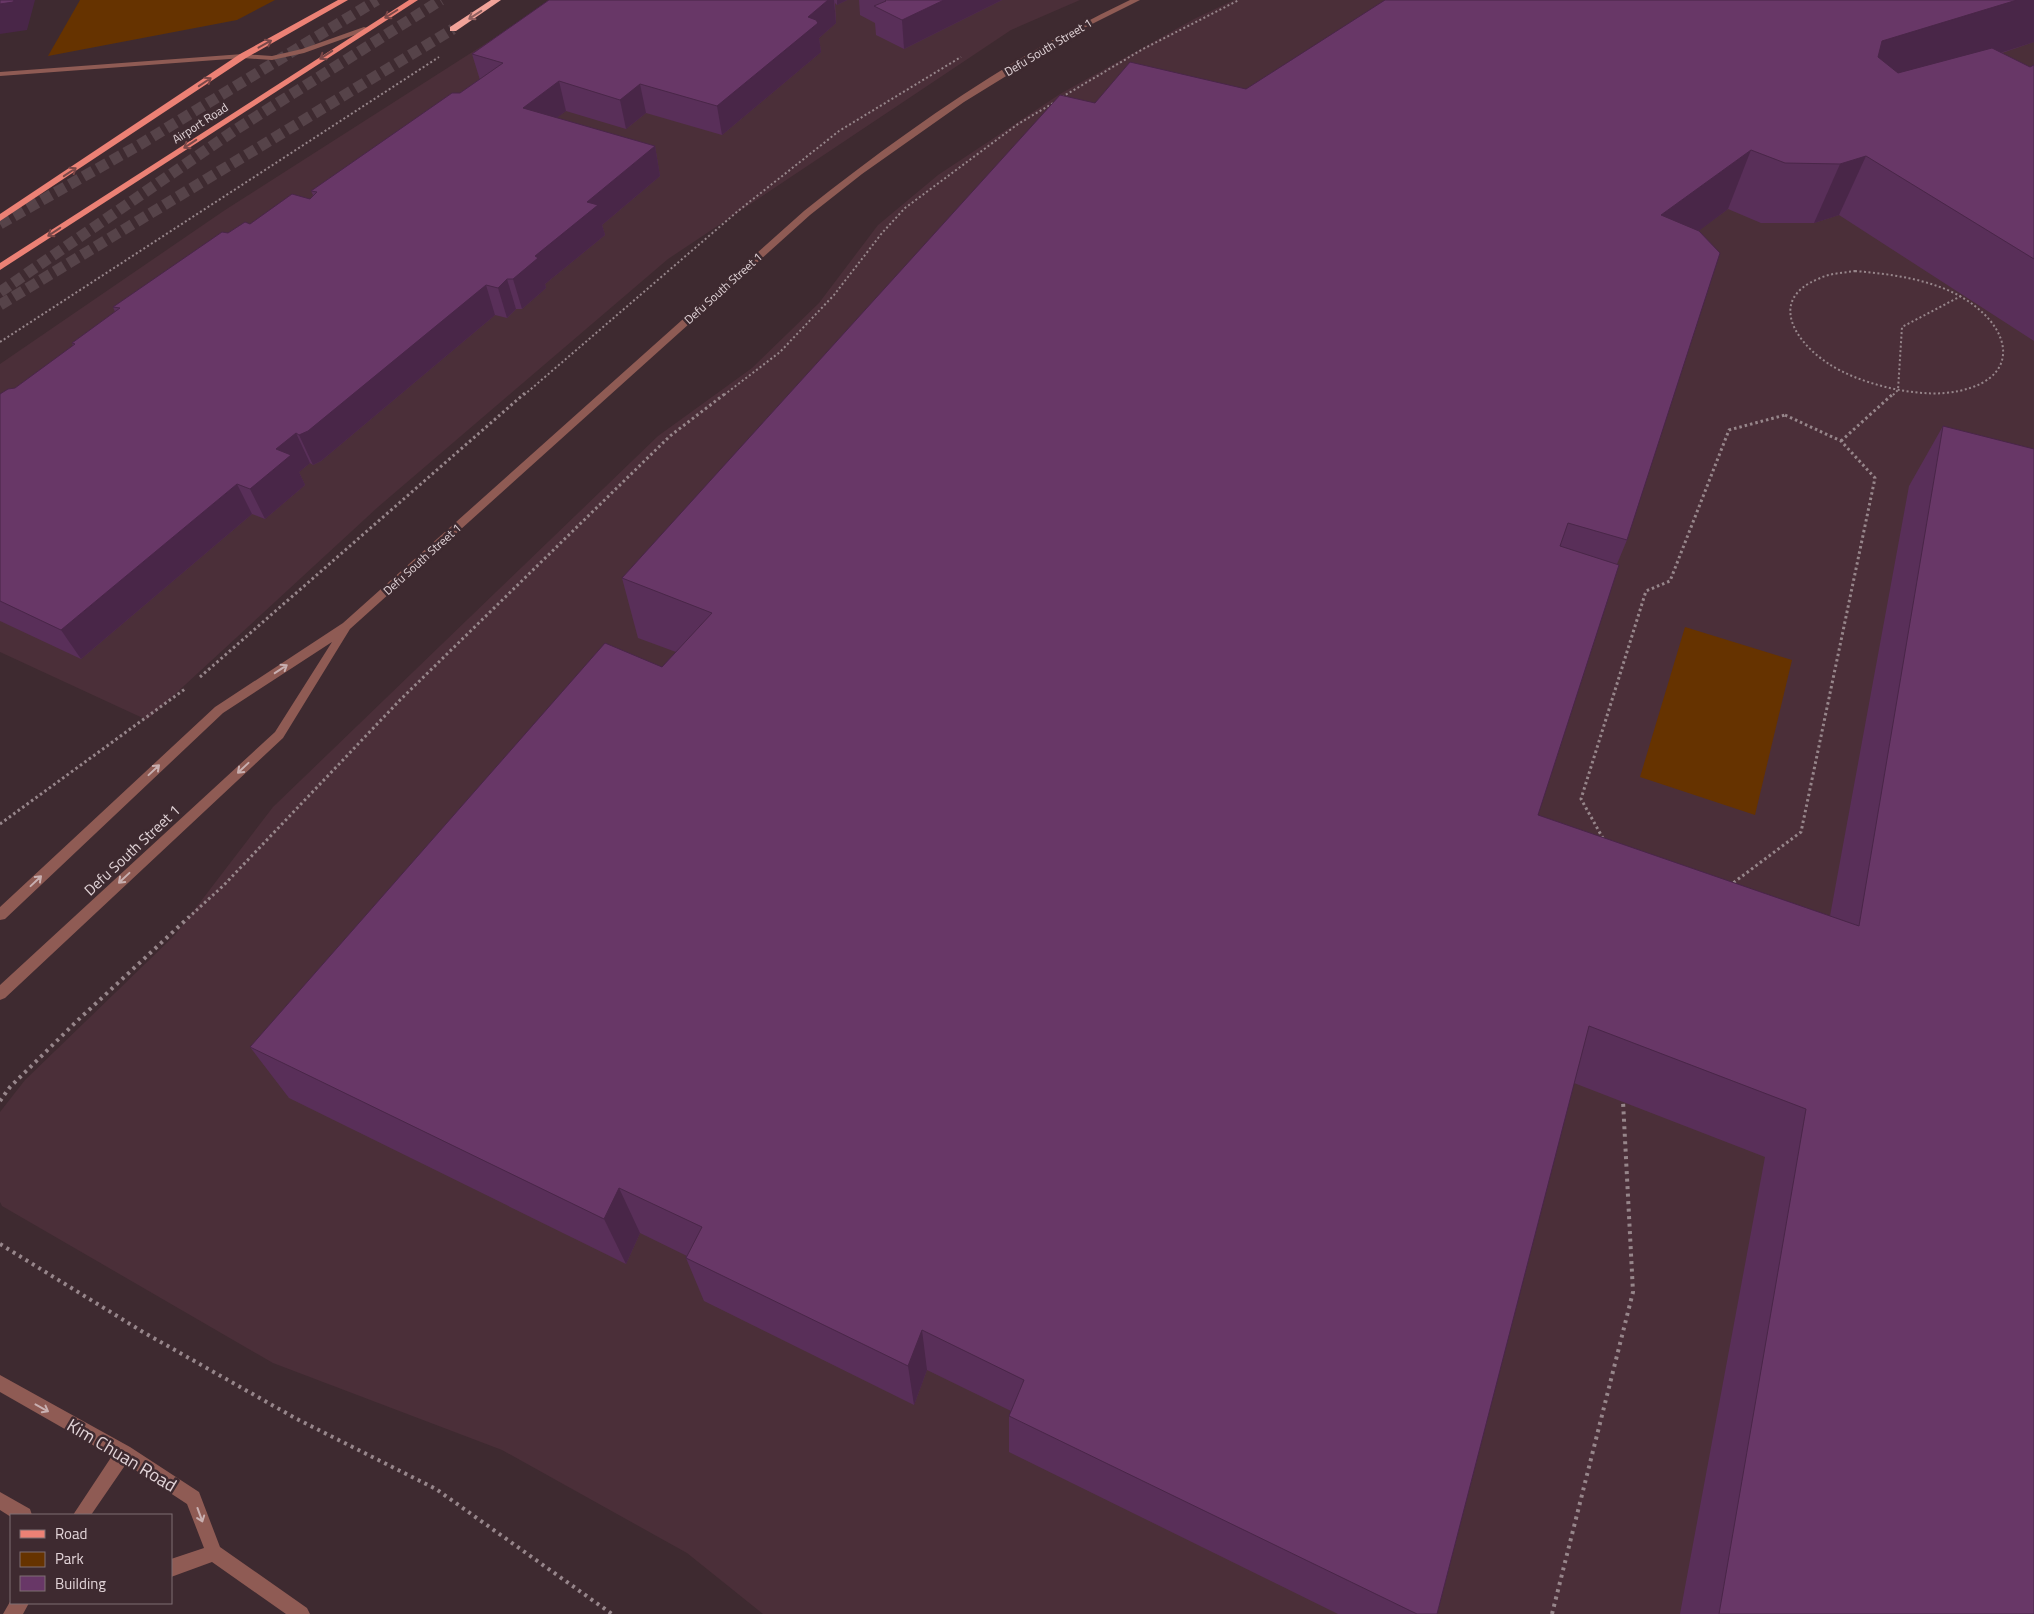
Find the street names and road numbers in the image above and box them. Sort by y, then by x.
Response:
street label: Defu South Street 1 [1000,13,1096,81]
street label: Airport Road [168,98,232,148]
street label: Defu South Street 1 [680,248,766,328]
street label: Defu South Street 1 [379,519,465,599]
street label: Defu South Street 1 [79,799,185,901]
street label: Kim Chuan Road [62,1412,182,1498]

